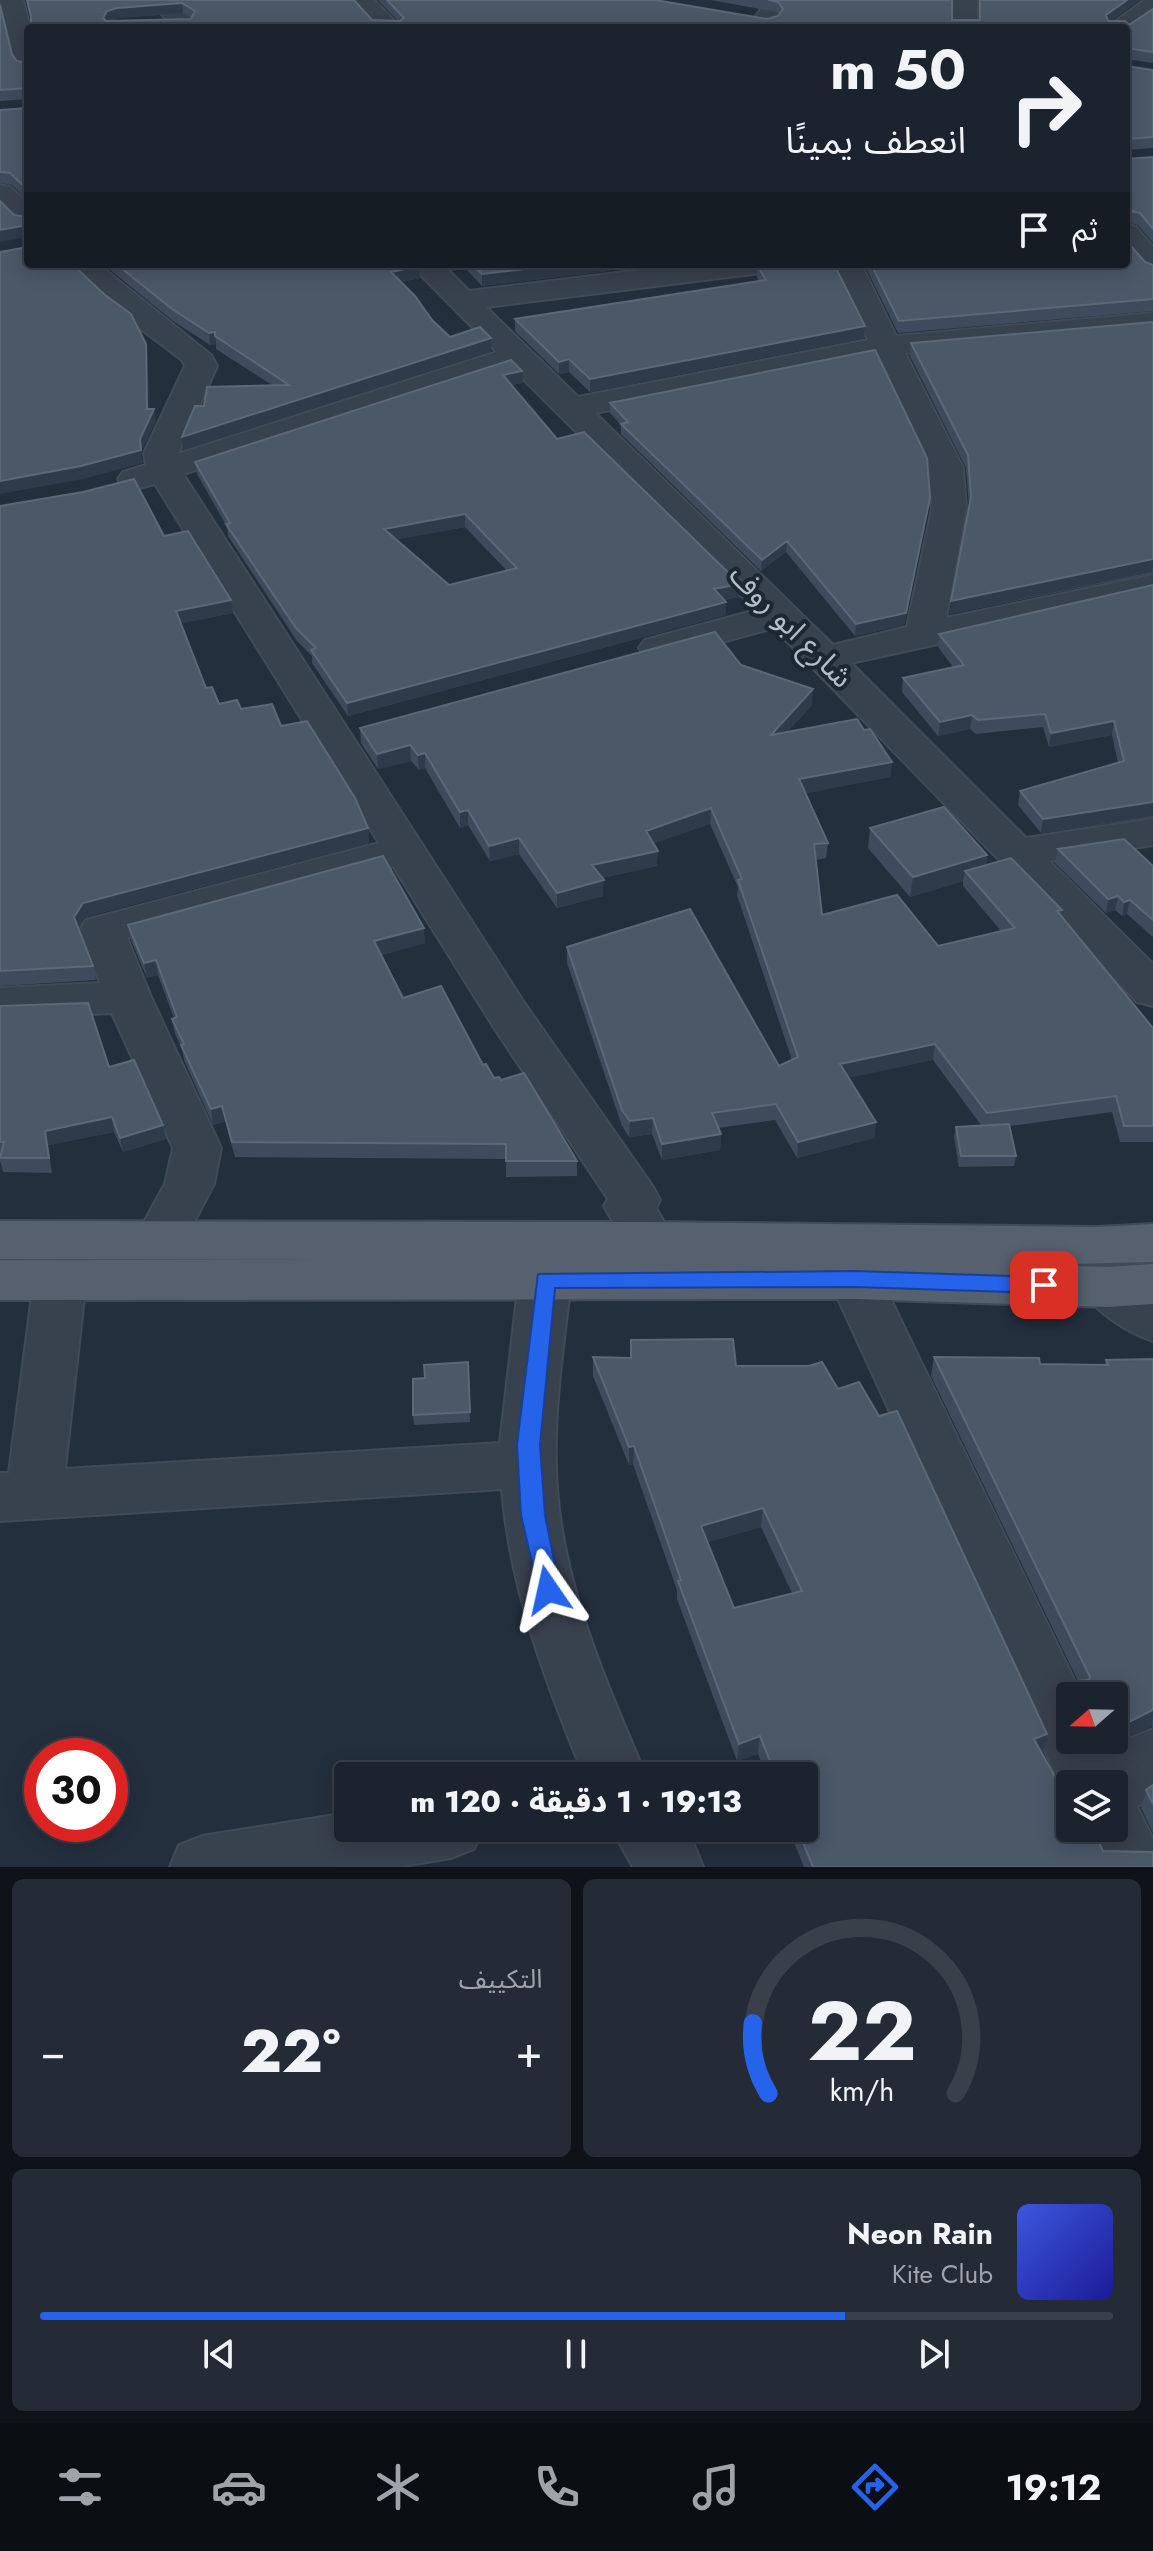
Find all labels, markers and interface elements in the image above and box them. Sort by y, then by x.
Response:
text: 50 m [830,29,966,110]
icon: right [994,56,1098,160]
text: انعطف يمينًا [785,114,966,166]
icon: arrive [1012,208,1056,252]
text: ثم [1072,208,1098,251]
street label: شارع ابو روف [719,554,863,698]
pin [1010,1251,1078,1319]
icon: arrive [1022,1263,1066,1307]
position arrow [506,1548,590,1632]
north arrow [1056,1682,1128,1754]
map controls [1056,1682,1128,1842]
speed limit sign: 30 [24,1738,128,1842]
button: layers [1056,1770,1128,1842]
text: 19:13 · 1 دقيقة · 120 m [410,1780,742,1823]
text: التكييف [459,1960,543,1998]
text: 22 [807,1971,916,2091]
text: 22° [241,2008,341,2095]
text: − [40,2020,66,2084]
text: + [515,2020,543,2084]
text: km/h [829,2070,894,2112]
text: Neon Rain [847,2212,993,2255]
text: Kite Club [892,2255,993,2293]
icon: previous [197,2332,241,2376]
icon: pause [554,2332,598,2376]
icon: next [912,2332,956,2376]
icon: filters [52,2459,108,2515]
icon: car [211,2459,267,2515]
icon: climate [370,2459,426,2515]
icon: phone [529,2459,585,2515]
icon: music [688,2459,744,2515]
icon: directions [847,2459,903,2515]
text: 19:12 [1006,2461,1102,2513]

